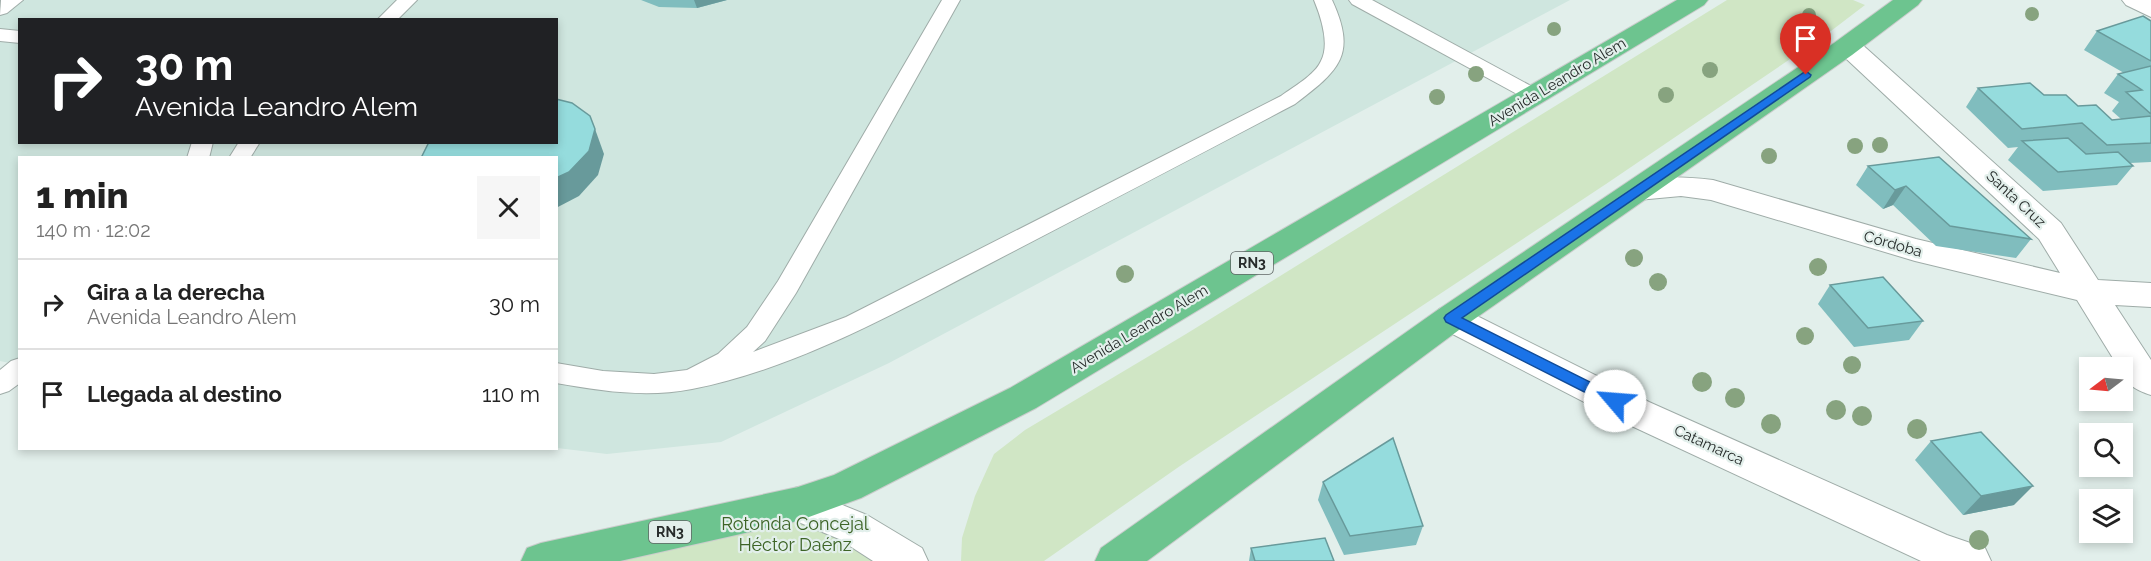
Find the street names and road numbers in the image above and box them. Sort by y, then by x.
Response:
street label: Avenida Leandro Alem [1485,34,1629,130]
street label: Santa Cruz [1982,167,2050,231]
street label: Córdoba [1862,227,1924,261]
road number: RN3 [1231,252,1273,274]
street label: Avenida Leandro Alem [1067,281,1211,377]
street label: Catamarca [1671,421,1747,469]
road number: RN3 [649,521,691,543]

